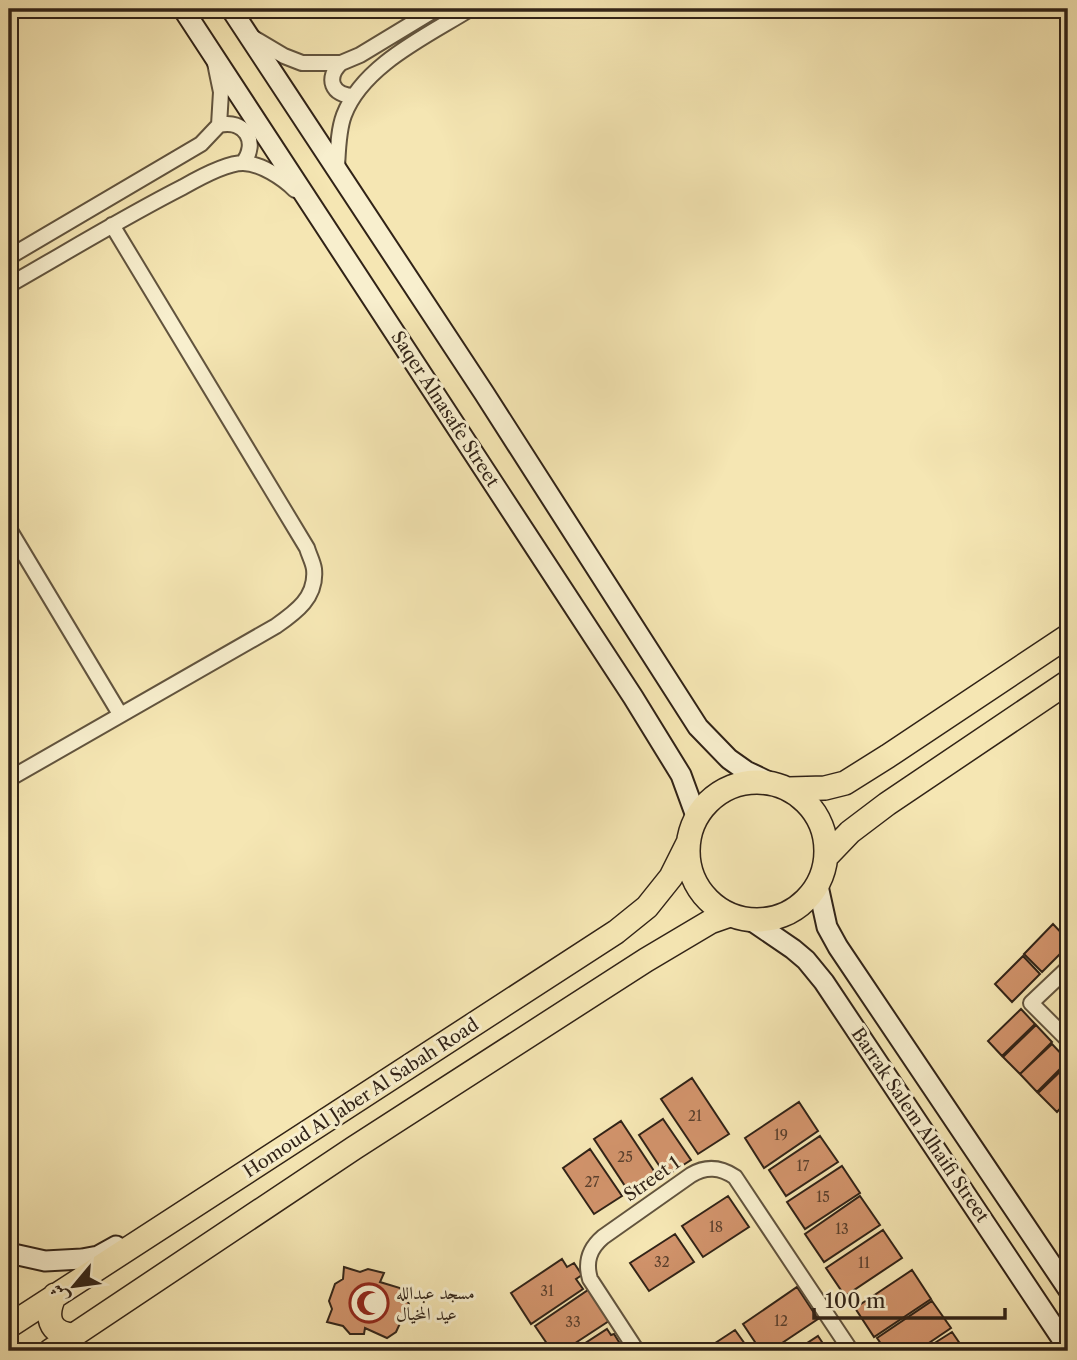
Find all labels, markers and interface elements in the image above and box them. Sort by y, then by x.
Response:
street label: Saqer Alnasafe Street [386,327,504,492]
street label: Homoud Al Jaber Al Sabah Road [239,1014,483,1182]
street label: Barrak Salem Alhaifi Street [847,1024,994,1227]
house number: 21 [688,1107,702,1125]
house number: 19 [774,1126,788,1144]
house number: 25 [617,1148,633,1166]
street label: Street 1 [620,1152,685,1206]
house number: 17 [797,1157,809,1175]
house number: 27 [585,1173,600,1191]
house number: 15 [816,1188,830,1206]
house number: 18 [709,1218,723,1236]
house number: 13 [835,1220,849,1238]
north arrow [38,1252,108,1322]
house number: 32 [654,1253,670,1271]
house number: 11 [858,1254,870,1272]
scale bar [814,1276,1005,1320]
text: ش [45,1280,74,1308]
mosque icon: مسجد عبدالله عيد المخيال [348,1282,390,1324]
place label: مسجد عبدالله عيد المخيال [396,1282,475,1325]
house number: 31 [540,1282,554,1300]
text: 100 m [825,1288,886,1313]
house number: 12 [774,1312,788,1330]
house number: 33 [565,1313,581,1331]

